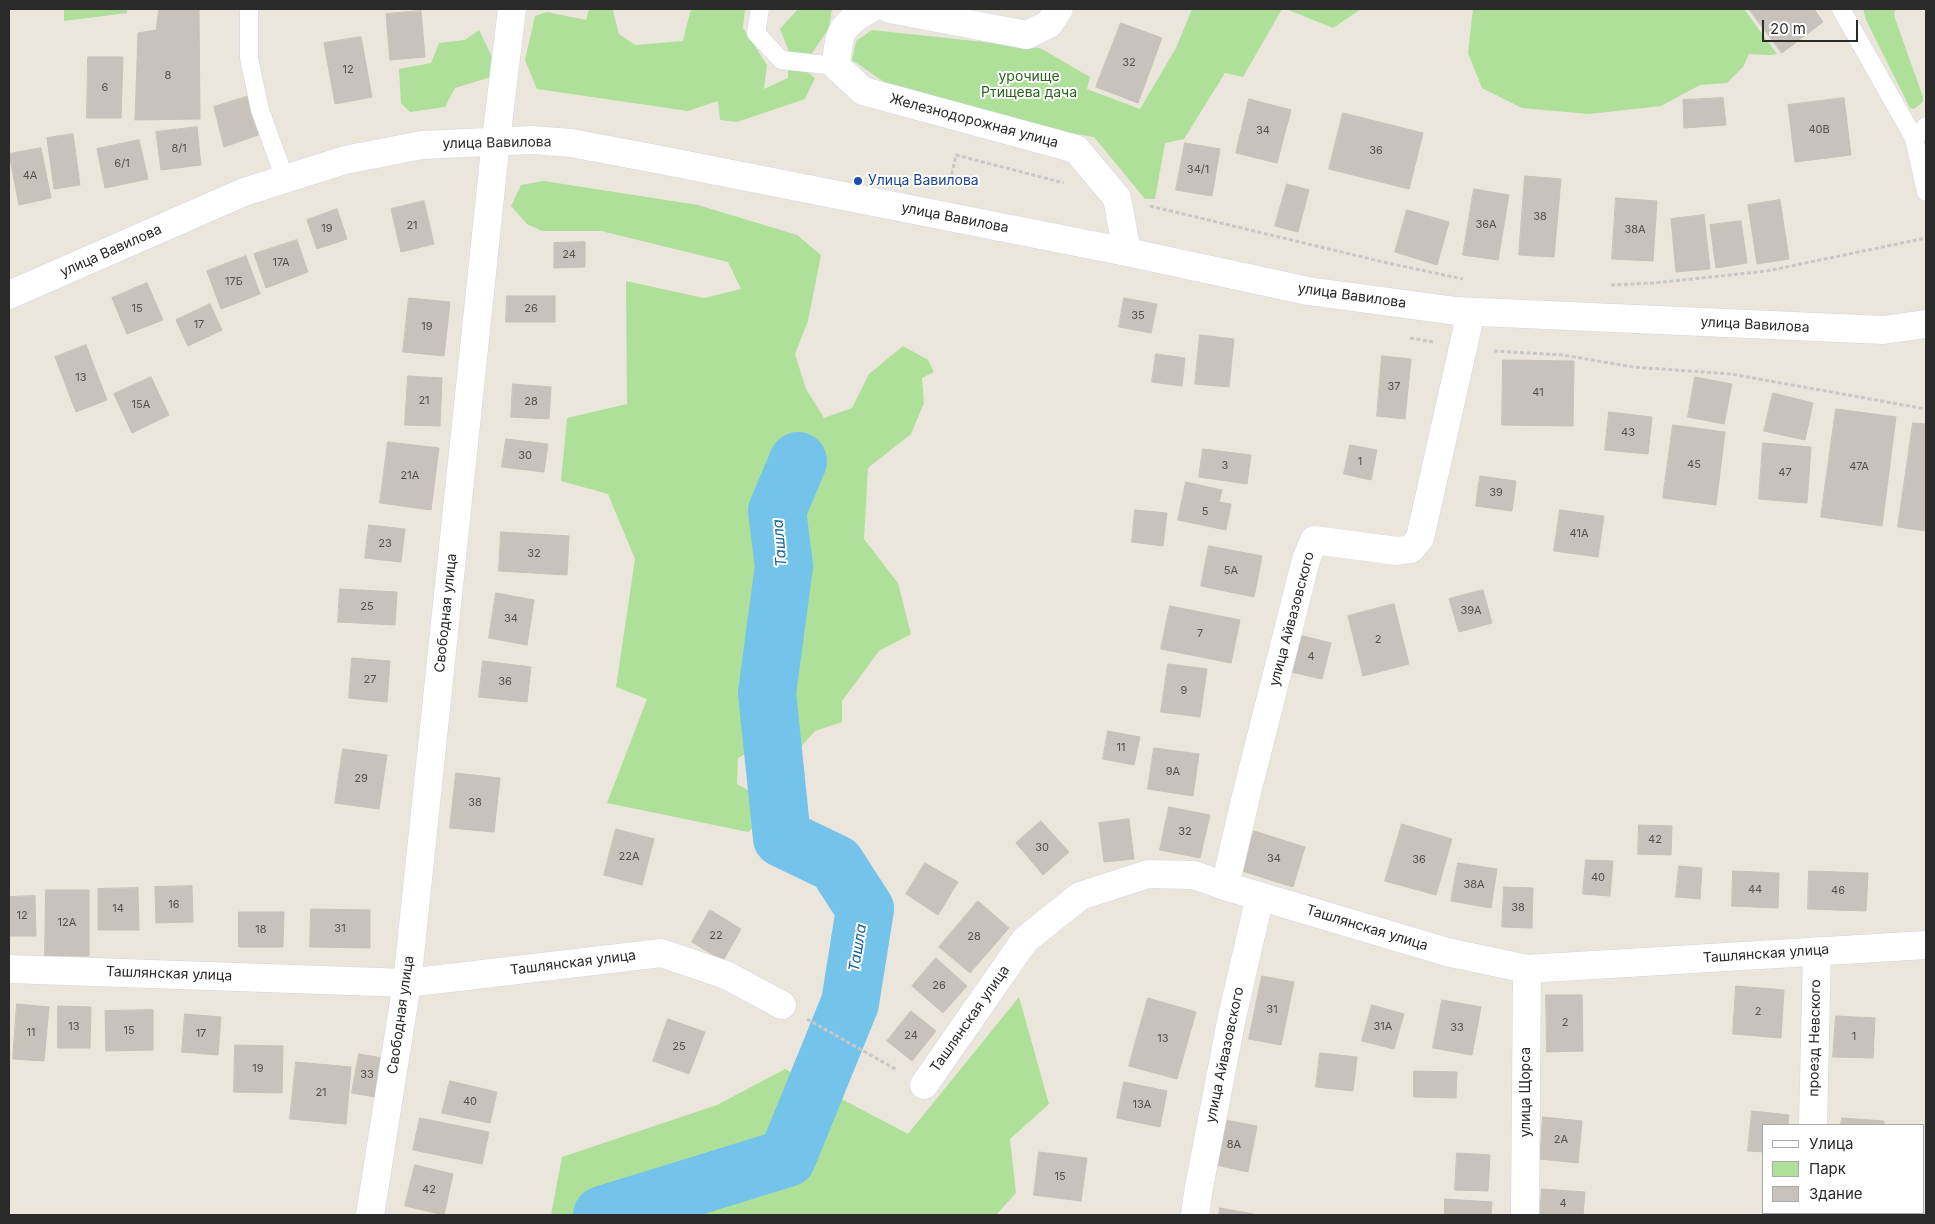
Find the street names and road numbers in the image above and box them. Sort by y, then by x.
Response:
street label: Железнодорожная улица [888,90,1060,152]
street label: улица Вавилова [442,134,552,152]
street label: улица Вавилова [900,199,1010,237]
street label: улица Вавилова [58,221,164,281]
street label: улица Вавилова [1297,280,1407,312]
street label: улица Вавилова [1700,314,1810,336]
street label: улица Айвазовского [1266,550,1318,688]
street label: Свободная улица [431,553,461,673]
street label: Ташлянская улица [1304,901,1430,955]
street label: Ташлянская улица [1702,941,1830,967]
street label: Ташлянская улица [509,947,637,979]
street label: Свободная улица [384,955,418,1075]
street label: Ташлянская улица [927,962,1013,1076]
street label: Ташлянская улица [106,963,232,985]
street label: проезд Невского [1806,979,1824,1097]
street label: улица Айвазовского [1202,985,1248,1125]
street label: улица Щорса [1518,1047,1534,1137]

